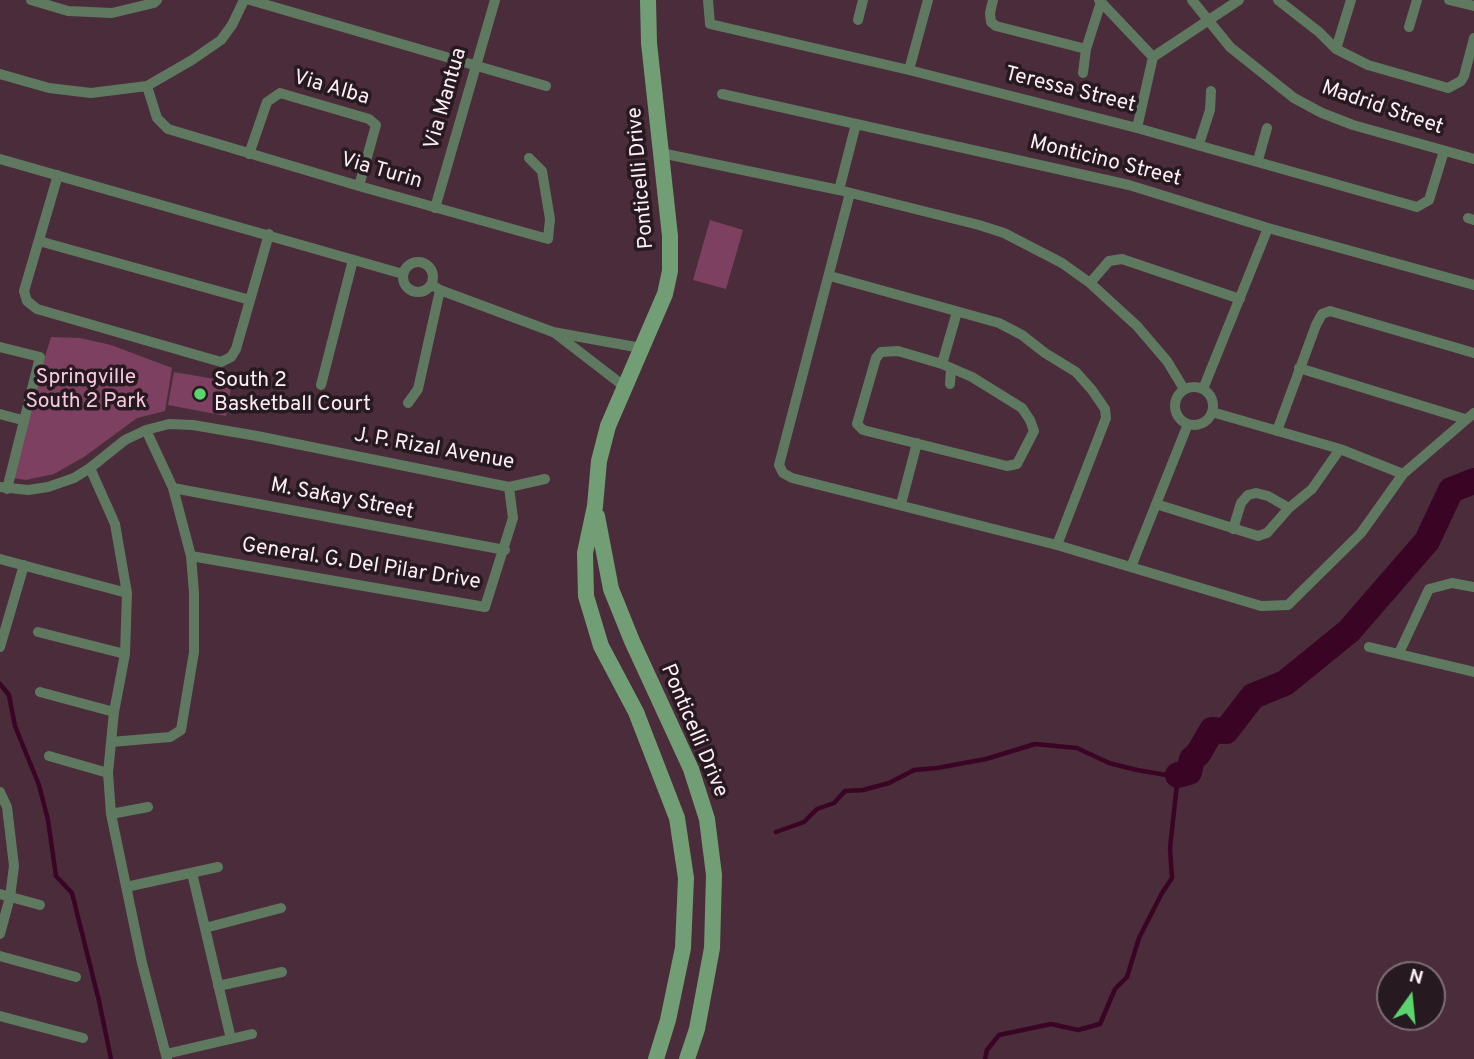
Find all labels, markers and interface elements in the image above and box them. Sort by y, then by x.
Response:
street label: Via Mantua [420,45,474,153]
street label: Teressa Street [1002,63,1138,119]
street label: Via Alba [290,66,372,112]
street label: Madrid Street [1318,76,1446,142]
street label: Ponticelli Drive [623,106,661,250]
street label: Monticino Street [1027,131,1183,193]
street label: Via Turin [337,148,425,196]
park label: Springville South 2 Park [25,366,147,416]
place label: South 2 Basketball Court [214,369,371,419]
marker: South 2 Basketball Court [192,386,208,402]
street label: J. P. Rizal Avenue [352,424,516,476]
street label: M. Sakay Street [268,474,416,526]
street label: General. G. Del Pilar Drive [240,534,482,596]
street label: Ponticelli Drive [654,661,732,801]
north arrow [1376,961,1446,1031]
text: N [1406,964,1426,991]

